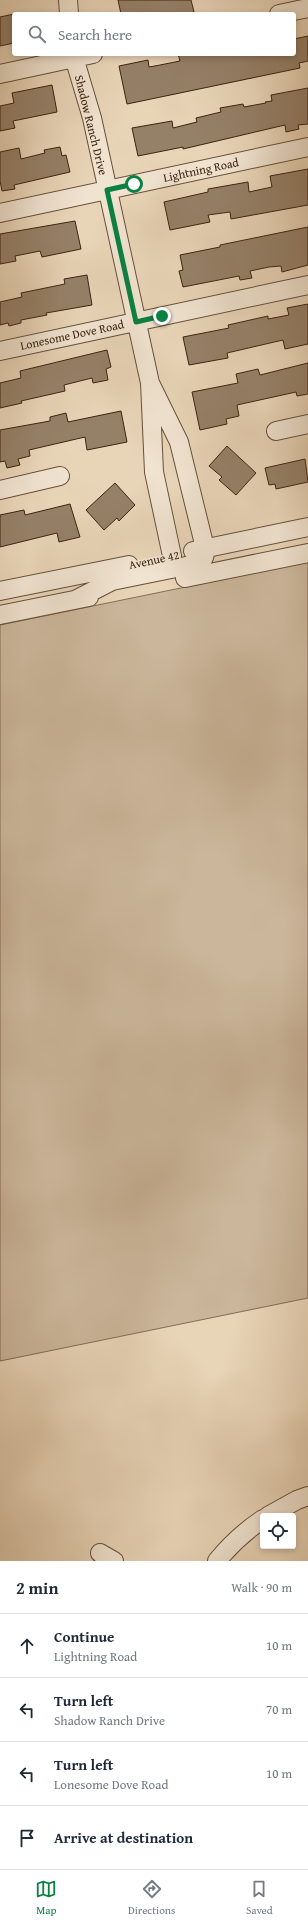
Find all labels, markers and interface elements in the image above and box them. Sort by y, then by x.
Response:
search box [12,12,296,56]
icon: search [26,23,48,45]
text: Search here [58,24,132,45]
street label: Shadow Ranch Drive [71,73,112,177]
street label: Lightning Road [162,153,241,186]
route start [125,175,143,193]
route end [153,307,171,325]
street label: Lonesome Dove Road [19,315,126,354]
street label: Avenue 42 [127,546,181,573]
map controls [260,1513,296,1549]
button: locate [260,1513,296,1549]
text: 2 min [16,1575,58,1600]
text: Walk · 90 m [231,1578,292,1597]
text: Continue [54,1626,115,1647]
icon: ahead [16,1635,38,1657]
text: 10 m [266,1636,292,1655]
text: Lightning Road [54,1647,137,1666]
text: Turn left [54,1690,113,1711]
icon: left [16,1699,38,1721]
text: 70 m [266,1700,292,1719]
text: Shadow Ranch Drive [54,1711,165,1730]
text: Turn left [54,1754,113,1775]
icon: left [16,1763,38,1785]
text: 10 m [266,1764,292,1783]
text: Lonesome Dove Road [54,1775,168,1794]
icon: arrive [16,1827,38,1849]
text: Arrive at destination [54,1827,193,1848]
tab: Map [35,1878,57,1918]
tab: Directions [128,1878,175,1918]
tab: Saved [246,1878,273,1918]

